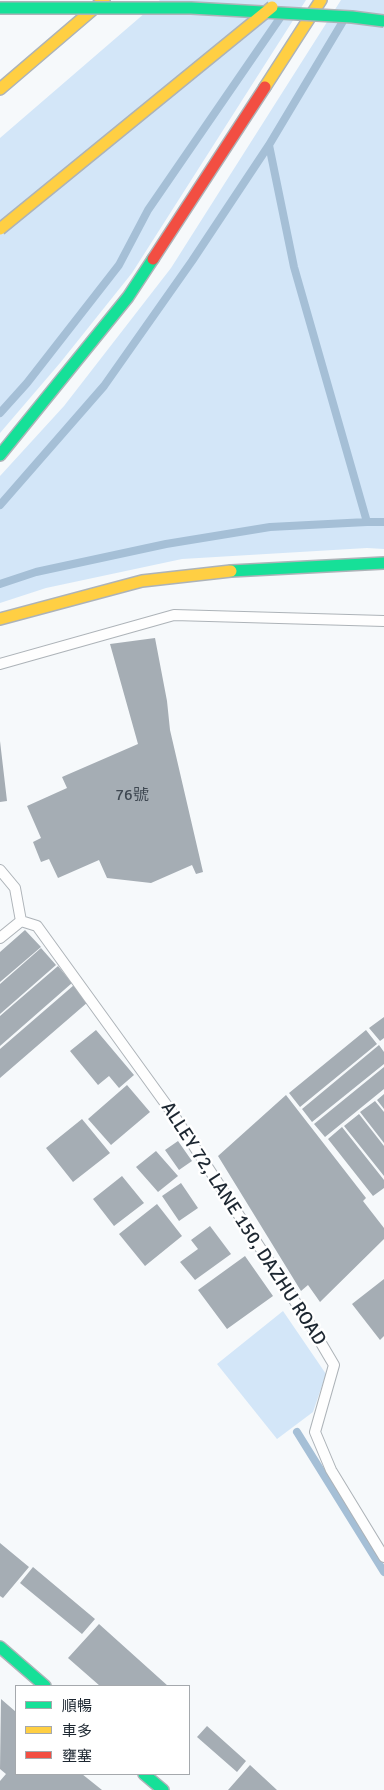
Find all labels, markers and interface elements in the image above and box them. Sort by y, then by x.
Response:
house number: 76號 [115,786,149,806]
street label: ALLEY 72, LANE 150, DAZHU ROAD [156,1098,330,1350]
legend [15,1685,190,1775]
text: 順暢 [62,1697,92,1715]
text: 車多 [62,1722,92,1740]
text: 壅塞 [62,1747,92,1765]

